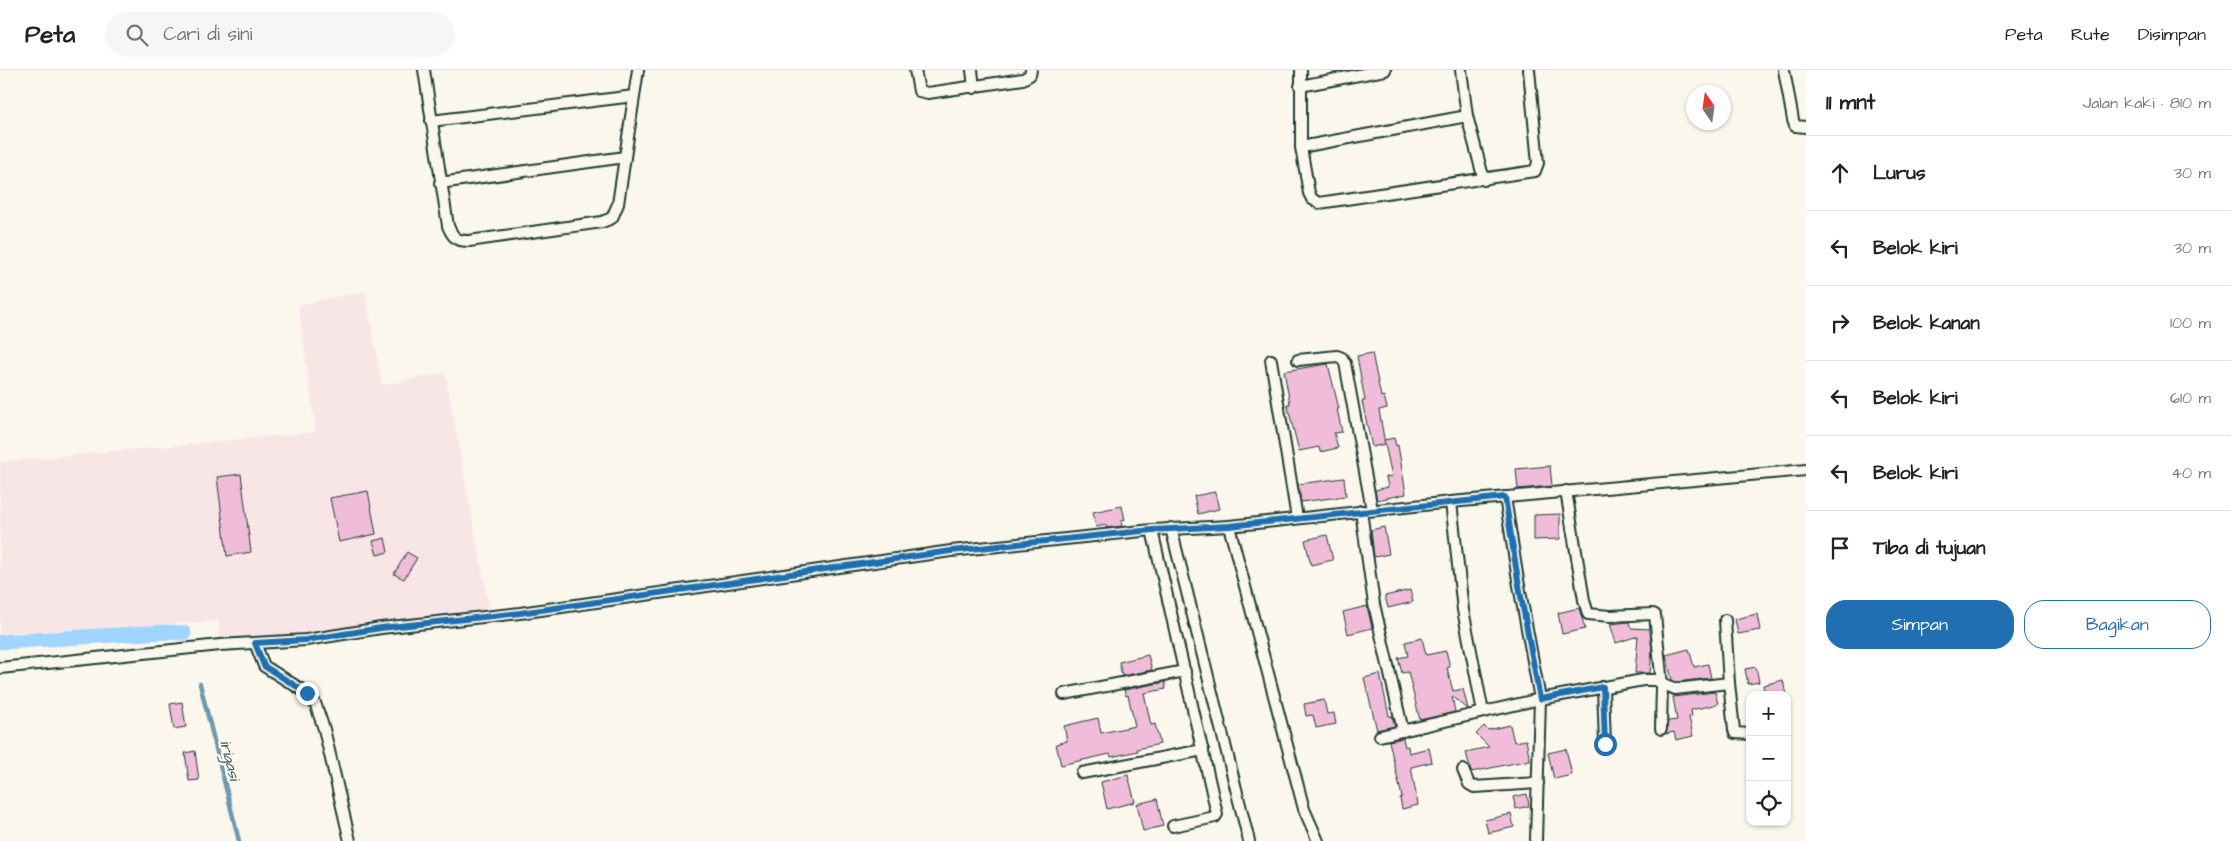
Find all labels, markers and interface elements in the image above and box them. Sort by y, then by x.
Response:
search box [105,12,455,57]
text: Peta [25,18,75,52]
icon: search [123,21,151,49]
text: Cari di sini [163,21,252,48]
text: Peta [2005,22,2043,47]
text: Rute [2071,22,2110,47]
text: Disimpan [2138,22,2206,47]
north arrow [1686,85,1731,130]
text: 11 mnt [1826,88,1875,117]
text: Jalan kaki · 810 m [2083,92,2211,114]
icon: ahead [1826,159,1854,187]
text: Lurus [1873,160,1925,187]
text: 30 m [2174,162,2211,184]
icon: left [1826,234,1854,262]
text: Belok kiri [1873,235,1958,262]
text: 30 m [2174,237,2211,259]
icon: right [1826,309,1854,337]
text: Belok kanan [1873,310,1980,337]
text: 100 m [2170,312,2211,334]
icon: left [1826,384,1854,412]
text: Belok kiri [1873,385,1958,412]
text: 610 m [2170,387,2211,409]
icon: left [1826,459,1854,487]
text: Belok kiri [1873,460,1958,487]
text: 40 m [2171,462,2211,484]
icon: arrive [1826,534,1854,562]
text: Tiba di tujuan [1873,535,1985,562]
button: Simpan [1826,600,2014,649]
button: Bagikan [2024,600,2211,649]
route end [296,682,319,705]
map controls [1746,691,1791,826]
button: + [1746,691,1791,736]
route start [1594,733,1617,756]
button: − [1746,736,1791,781]
water label: irigasi [213,738,246,785]
button: locate [1746,781,1791,826]

